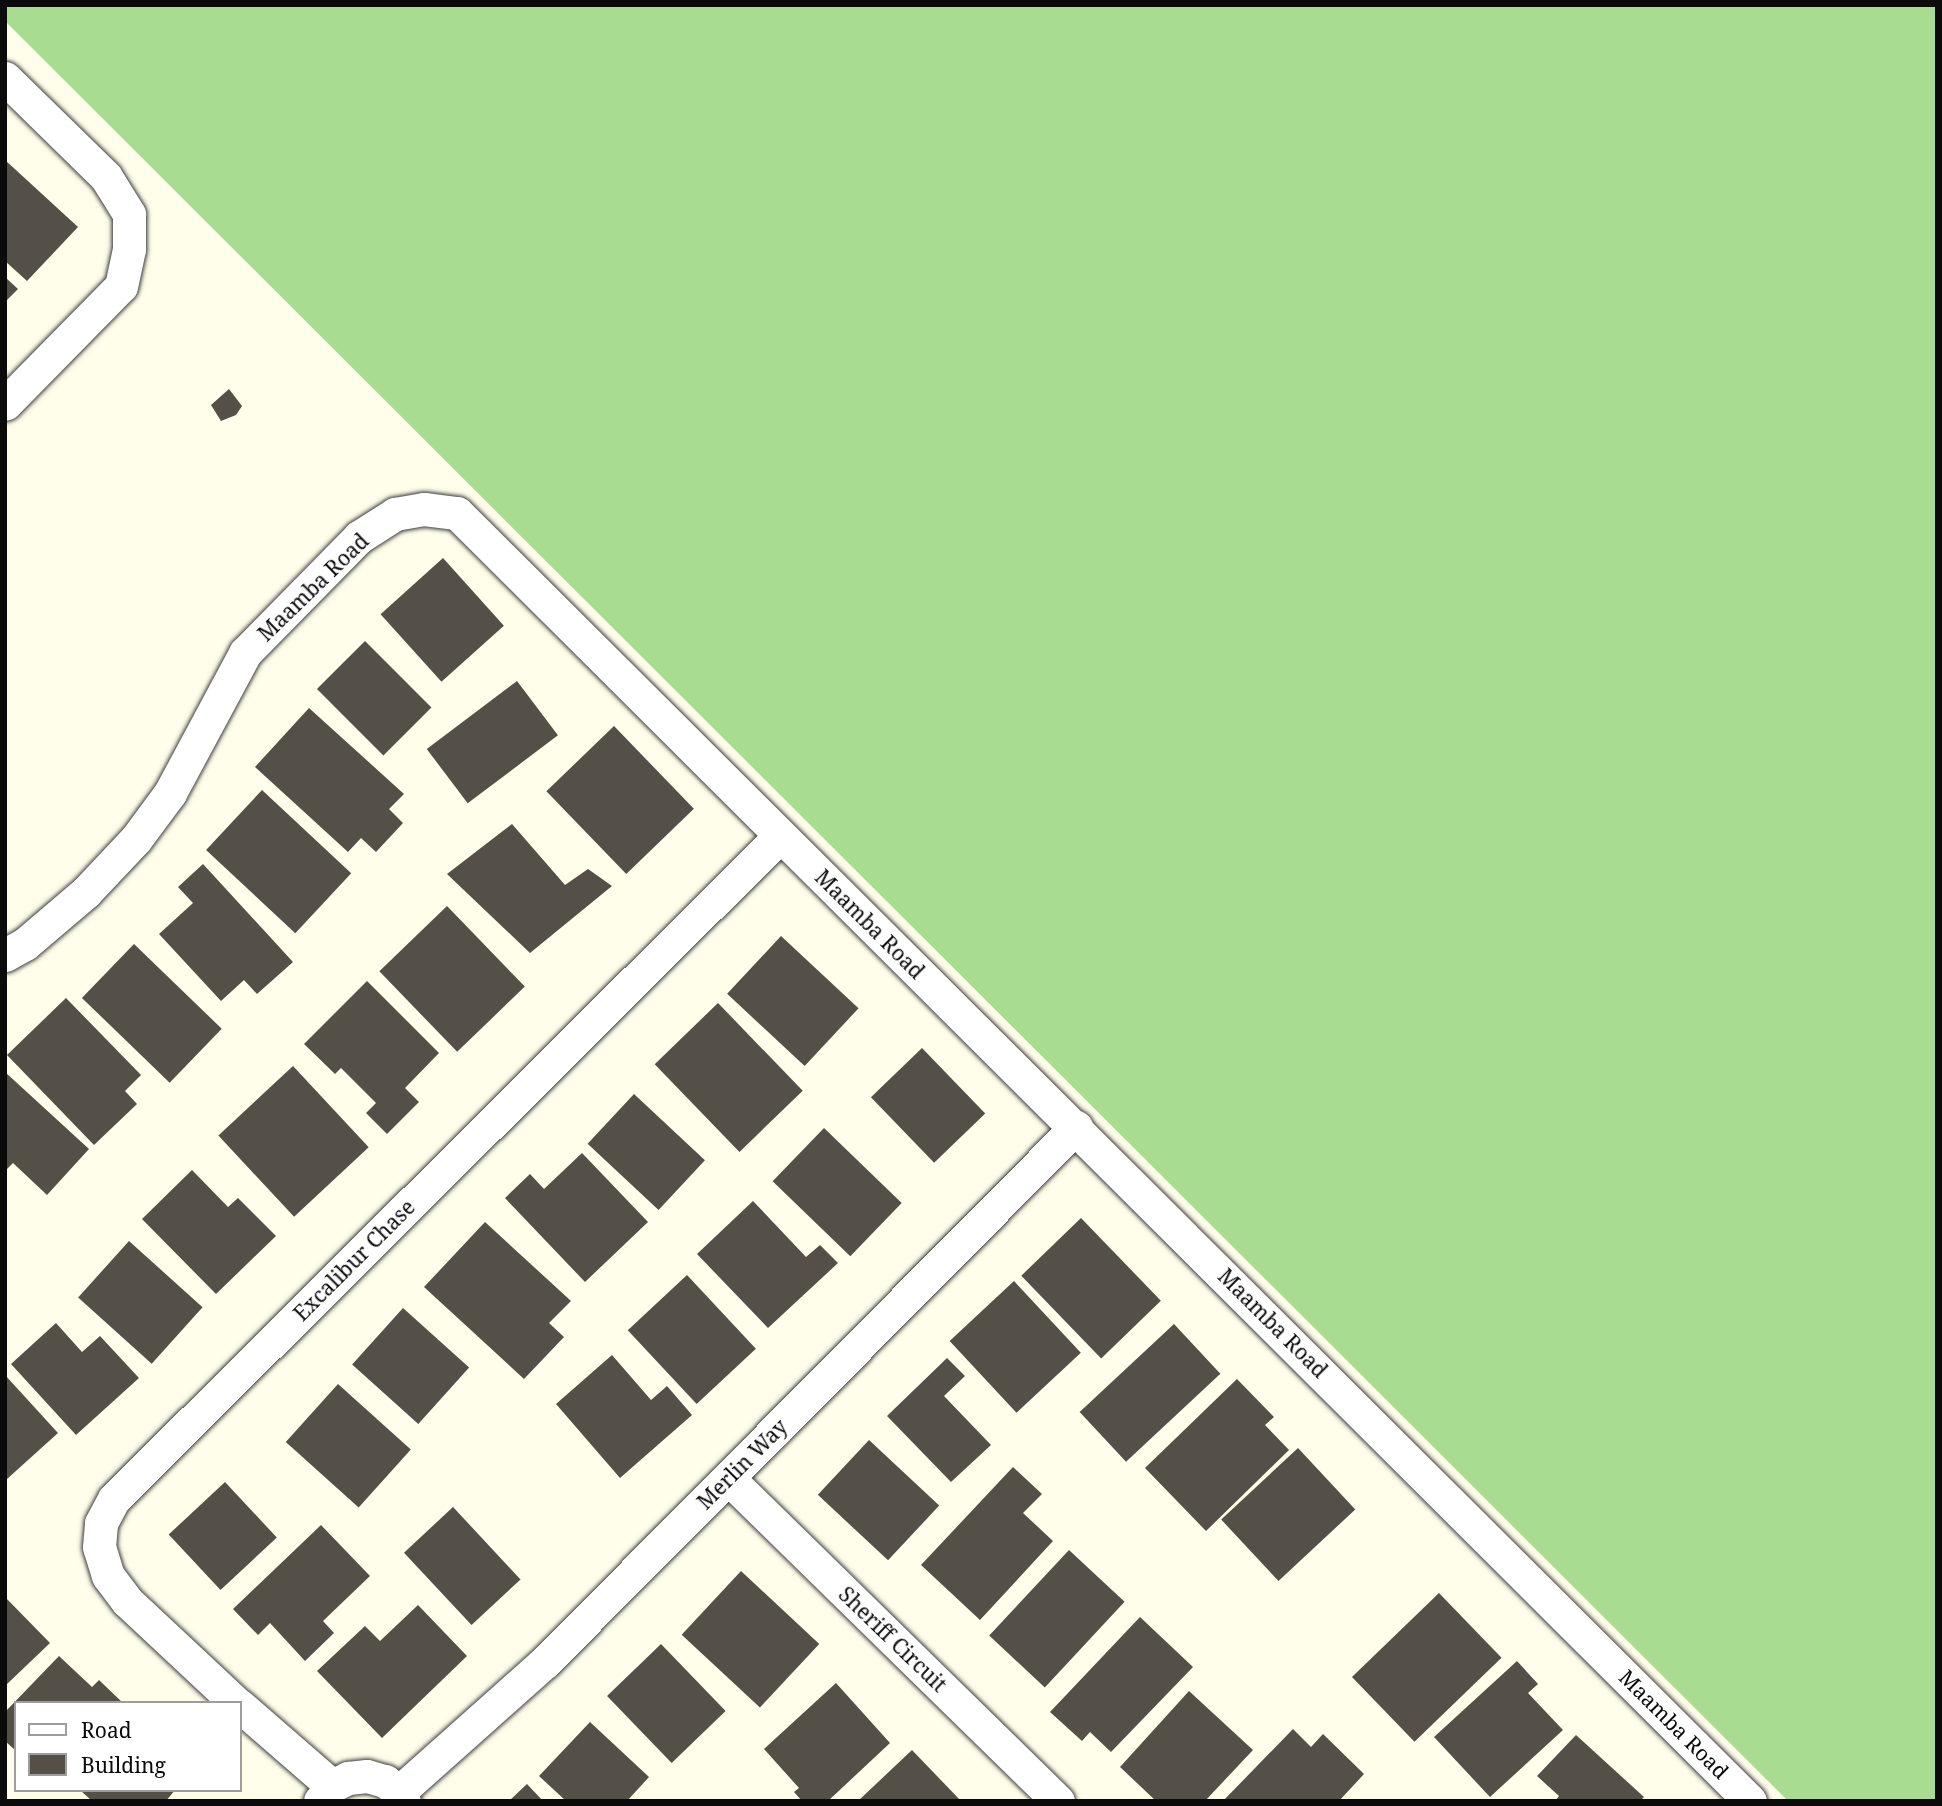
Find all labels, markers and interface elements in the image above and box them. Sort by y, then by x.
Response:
street label: Maamba Road [252,528,374,646]
street label: Maamba Road [810,864,930,984]
street label: Excalibur Chase [288,1194,420,1326]
street label: Maamba Road [1213,1263,1333,1383]
street label: Merlin Way [692,1414,792,1514]
street label: Sheriff Circuit [834,1581,952,1697]
street label: Maamba Road [1614,1664,1734,1784]
legend [14,1701,242,1792]
text: Road [81,1716,132,1744]
text: Building [81,1751,166,1779]

